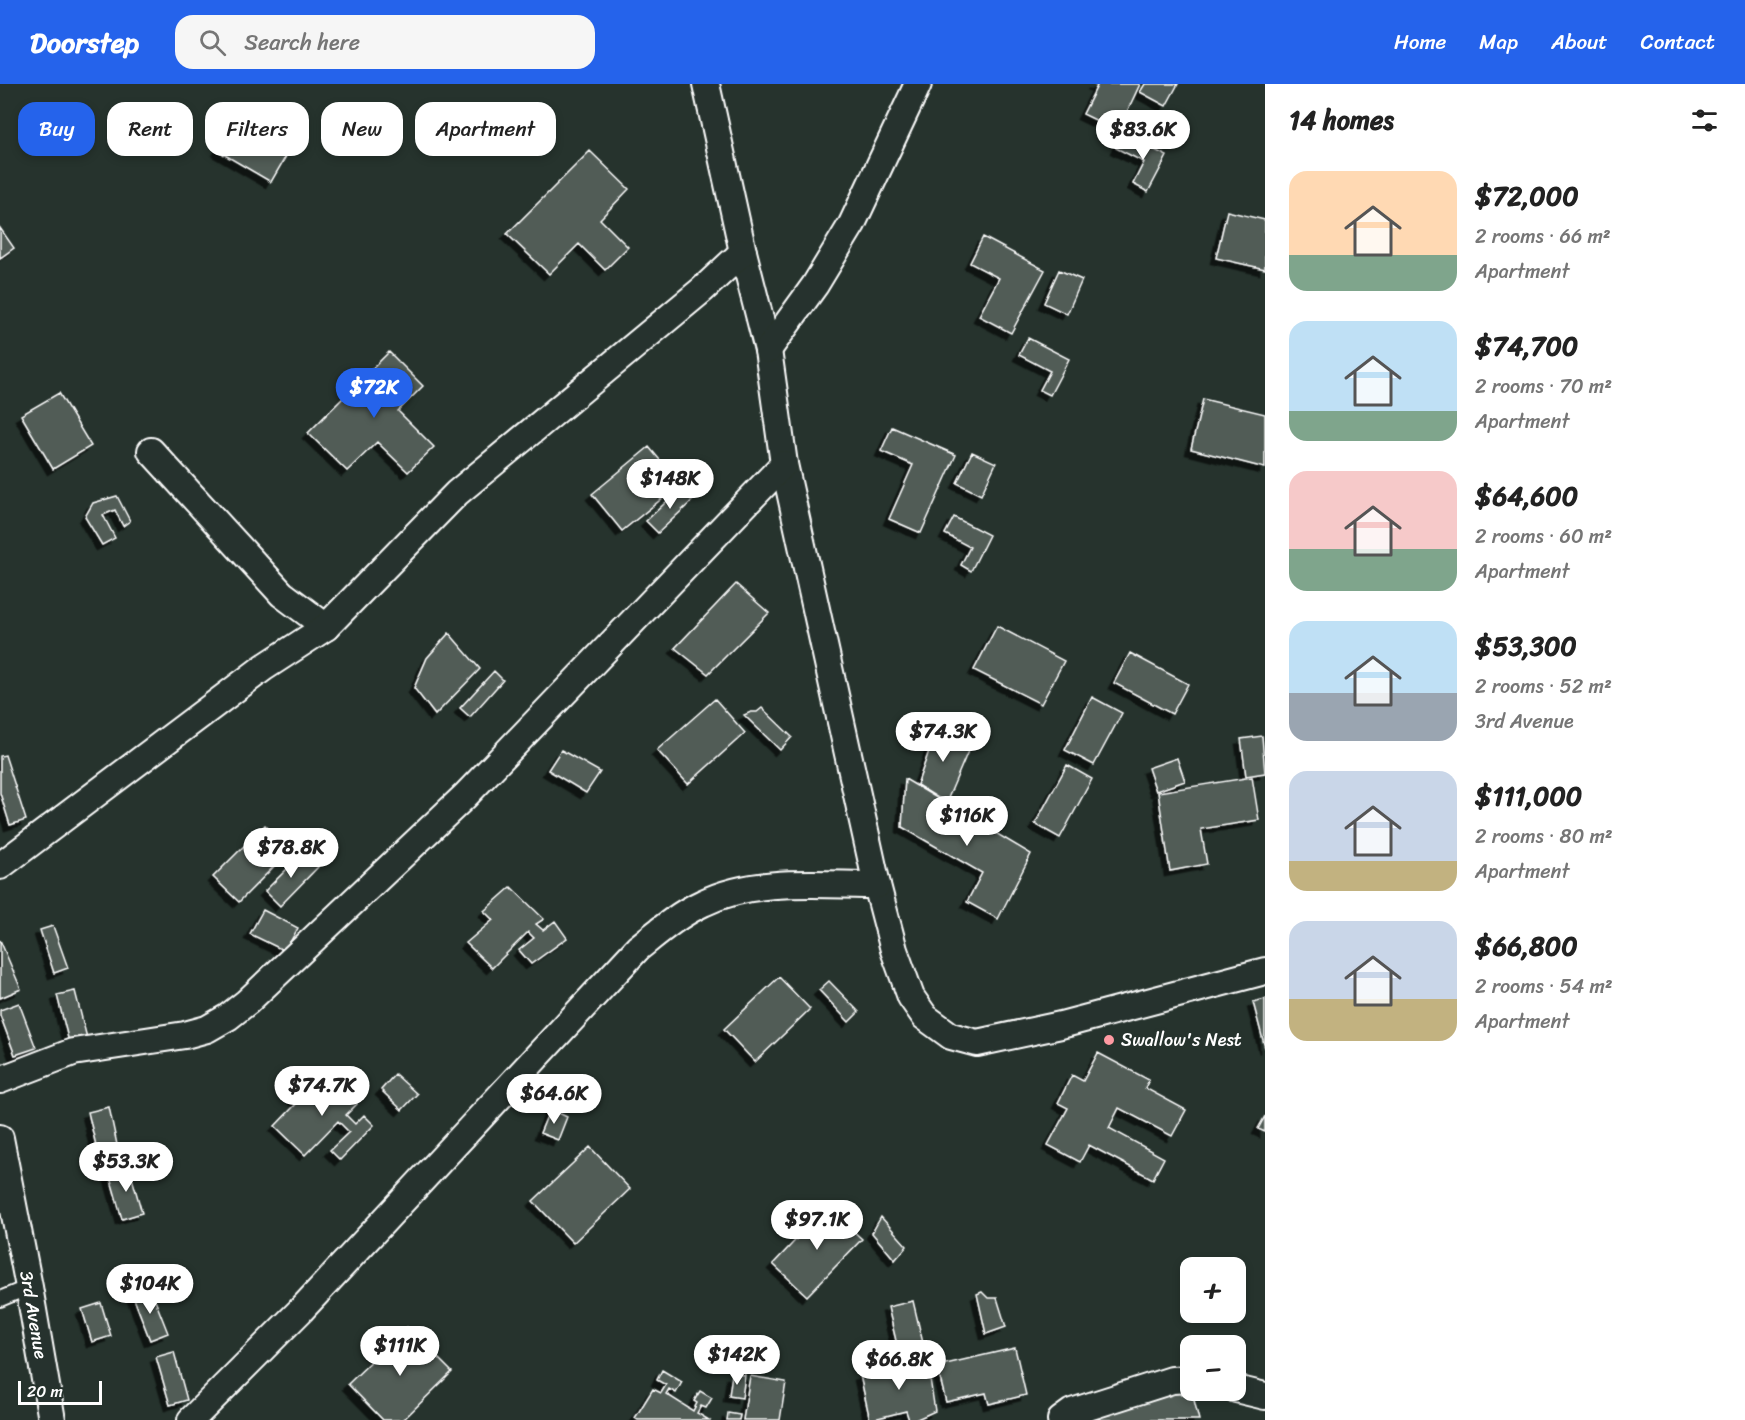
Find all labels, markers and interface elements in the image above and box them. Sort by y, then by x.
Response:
search box [175,15,595,69]
text: Doorstep [30,18,139,67]
text: Search here [244,23,360,62]
text: Home [1394,23,1446,61]
text: Map [1479,23,1518,61]
text: About [1551,23,1608,61]
text: Contact [1641,23,1715,61]
icon: search [196,26,229,59]
text: 14 homes [1289,97,1394,143]
chip: Buy [18,102,95,156]
chip: Rent [107,102,193,156]
chip: Filters [205,102,309,156]
chip: New [321,102,403,156]
chip: Apartment [415,102,556,156]
icon: filters [1688,104,1721,137]
pin: $83.6K [1094,110,1192,161]
text: $83.6K [1110,112,1176,147]
text: $72,000 [1475,173,1579,219]
icon: home [1337,195,1409,267]
text: 2 rooms · 66 m² [1475,219,1611,254]
text: Apartment [1475,254,1569,289]
text: $74,700 [1475,323,1578,369]
icon: home [1337,345,1409,417]
pin: $72K [338,368,410,419]
text: 2 rooms · 70 m² [1475,369,1612,404]
text: $72K [350,370,398,405]
text: Apartment [1475,404,1569,439]
pin: $148K [628,459,712,510]
text: $148K [641,461,699,496]
text: $64,600 [1475,473,1578,519]
icon: home [1337,495,1409,567]
text: 2 rooms · 60 m² [1475,519,1612,554]
text: Apartment [1475,554,1569,589]
text: $53,300 [1475,623,1577,669]
icon: home [1337,645,1409,717]
text: 2 rooms · 52 m² [1475,669,1612,704]
text: 3rd Avenue [1475,704,1574,739]
pin: $74.3K [894,712,992,763]
text: $74.3K [910,714,976,749]
text: $111,000 [1475,773,1582,819]
icon: home [1337,795,1409,867]
pin: $116K [925,796,1009,847]
text: $116K [940,798,994,833]
text: 2 rooms · 80 m² [1475,819,1613,854]
pin: $78.8K [242,828,340,879]
text: $78.8K [257,830,325,865]
text: Apartment [1475,854,1569,889]
text: $66,800 [1475,923,1578,969]
icon: home [1337,945,1409,1017]
text: 2 rooms · 54 m² [1475,969,1613,1004]
text: Apartment [1475,1004,1569,1039]
place label: Swallow's Nest [1121,1024,1242,1056]
marker: Swallow's Nest [1102,1033,1116,1047]
pin: $74.7K [273,1066,371,1117]
text: $74.7K [289,1068,356,1103]
pin: $64.6K [505,1074,603,1125]
text: $64.6K [521,1076,587,1111]
pin: $53.3K [77,1142,175,1193]
text: $53.3K [93,1144,159,1179]
pin: $97.1K [768,1200,866,1251]
text: $97.1K [785,1202,849,1237]
map controls [1180,1257,1246,1401]
button: + [1180,1257,1246,1323]
pin: $104K [108,1264,192,1315]
text: $104K [120,1266,180,1301]
street label: 3rd Avenue [10,1268,57,1362]
pin: $111K [358,1326,442,1377]
text: $111K [374,1328,426,1363]
pin: $142K [695,1335,779,1386]
button: − [1180,1335,1246,1401]
text: $142K [708,1337,766,1372]
pin: $66.8K [850,1340,948,1391]
text: $66.8K [866,1342,932,1377]
text: 20 m [27,1377,63,1406]
scale bar [18,1378,102,1406]

